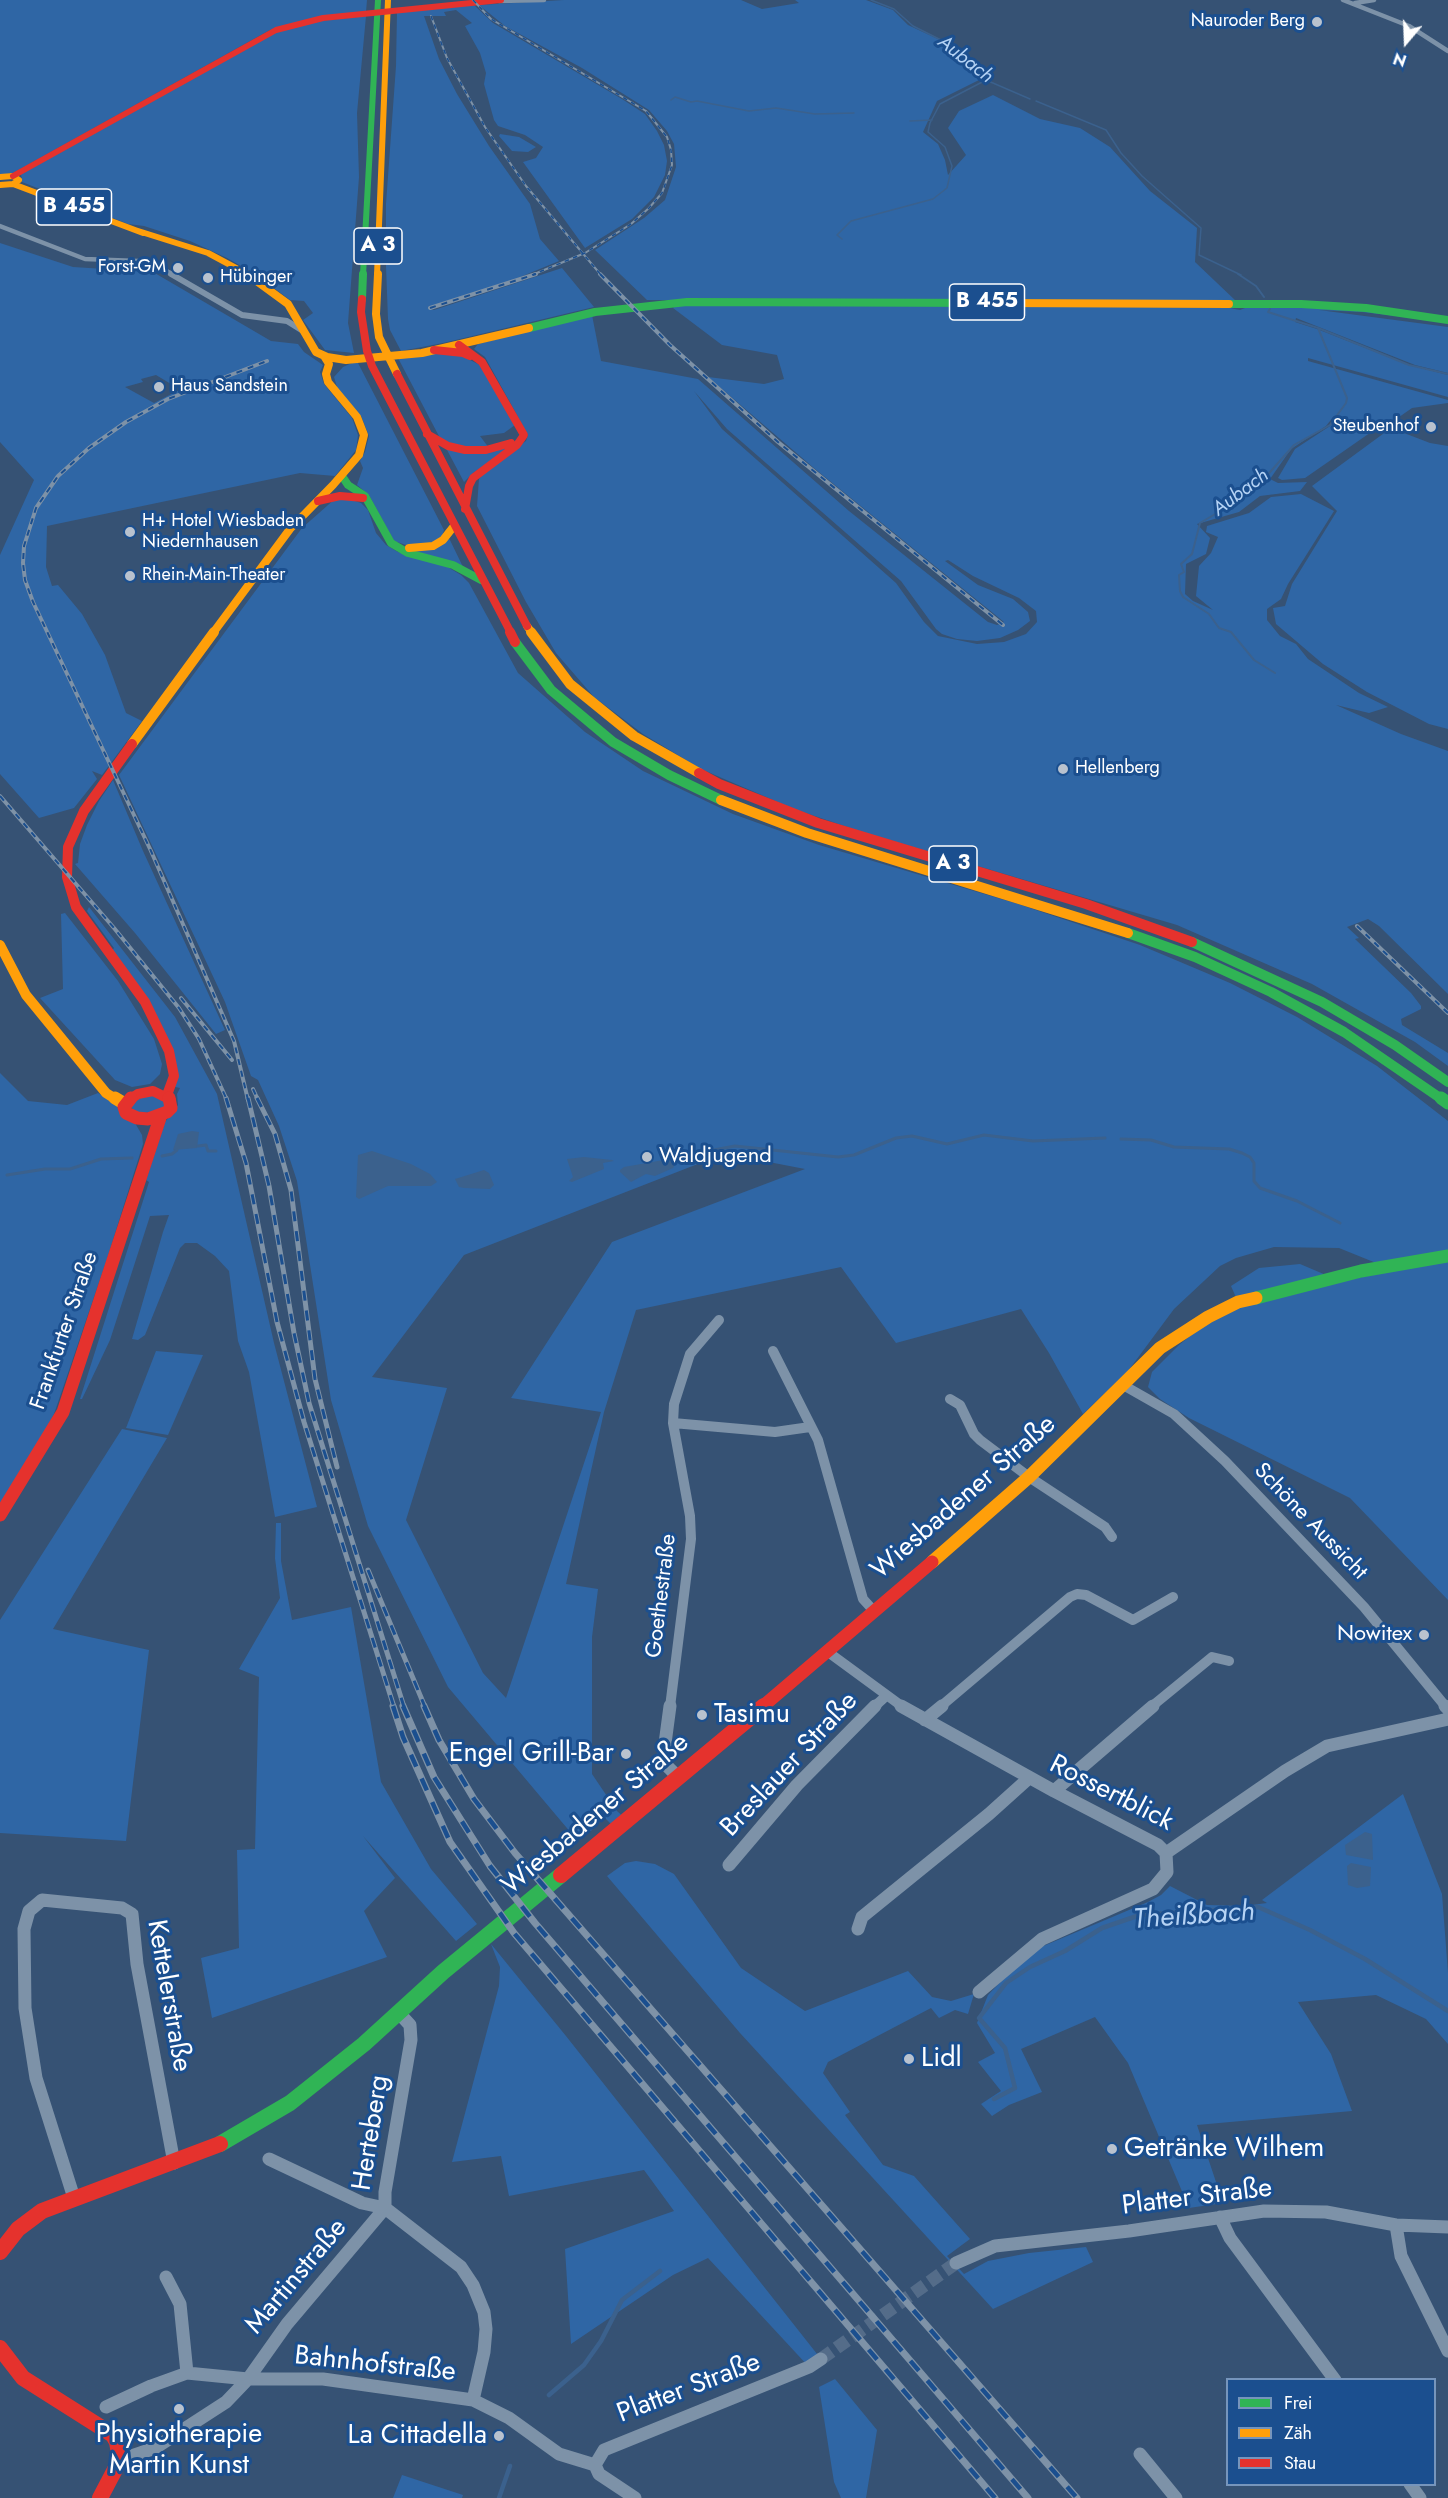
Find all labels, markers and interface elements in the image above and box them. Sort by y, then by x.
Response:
place label: Nauroder Berg [1191,11,1305,33]
north arrow [1376,12,1436,72]
marker: Nauroder Berg [1310,15,1324,29]
water label: Aubach [932,31,998,89]
text: N [1390,47,1410,72]
road number: B 455 [36,189,112,225]
road number: A 3 [354,228,402,264]
place label: Forst-GM [98,257,166,279]
marker: Forst-GM [171,261,185,275]
place label: Hübinger [220,267,292,289]
marker: Hübinger [201,271,215,285]
road number: B 455 [950,284,1024,320]
place label: Haus Sandstein [171,376,288,398]
marker: Haus Sandstein [152,380,166,394]
place label: Steubenhof [1333,416,1419,438]
marker: Steubenhof [1424,420,1438,434]
water label: Aubach [1208,464,1274,522]
place label: H+ Hotel Wiesbaden Niedernhausen [142,511,304,554]
marker: H+ Hotel Wiesbaden Niedernhausen [123,525,137,539]
place label: Rhein-Main-Theater [142,565,285,587]
marker: Rhein-Main-Theater [123,569,137,583]
place label: Hellenberg [1075,758,1160,780]
marker: Hellenberg [1056,762,1070,776]
road number: A 3 [929,846,977,882]
place label: Waldjugend [659,1144,772,1170]
marker: Waldjugend [640,1150,654,1164]
street label: Frankfurter Straße [26,1249,104,1413]
street label: Wiesbadener Straße [865,1409,1063,1587]
street label: Schöne Aussicht [1248,1458,1372,1586]
street label: Goethestraße [641,1533,683,1659]
place label: Nowitex [1337,1622,1412,1648]
marker: Nowitex [1417,1628,1431,1642]
street label: Breslauer Straße [715,1686,865,1844]
place label: Tasimu [714,1699,790,1731]
marker: Tasimu [695,1708,709,1722]
street label: Wiesbadener Straße [496,1727,696,1903]
place label: Engel Grill-Bar [449,1738,614,1770]
marker: Engel Grill-Bar [619,1747,633,1761]
street label: Rossertblick [1044,1749,1178,1839]
water label: Theißbach [1132,1896,1256,1938]
street label: Kettelerstraße [139,1918,197,2074]
place label: Lidl [921,2043,962,2075]
marker: Lidl [902,2052,916,2066]
street label: Herteberg [347,2073,397,2193]
place label: Getränke Wilhem [1124,2133,1324,2165]
marker: Getränke Wilhem [1105,2142,1119,2156]
street label: Platter Straße [1120,2173,1274,2223]
street label: Martinstraße [239,2213,355,2341]
street label: Bahnhofstraße [293,2340,457,2390]
street label: Platter Straße [613,2347,765,2431]
legend [1226,2378,1436,2486]
text: Frei [1284,2390,1313,2416]
marker: Physiotherapie Martin Kunst [172,2402,186,2416]
place label: Physiotherapie Martin Kunst [96,2419,262,2482]
place label: La Cittadella [348,2420,487,2452]
text: Zäh [1284,2420,1312,2446]
marker: La Cittadella [492,2429,506,2443]
text: Stau [1284,2450,1316,2476]

